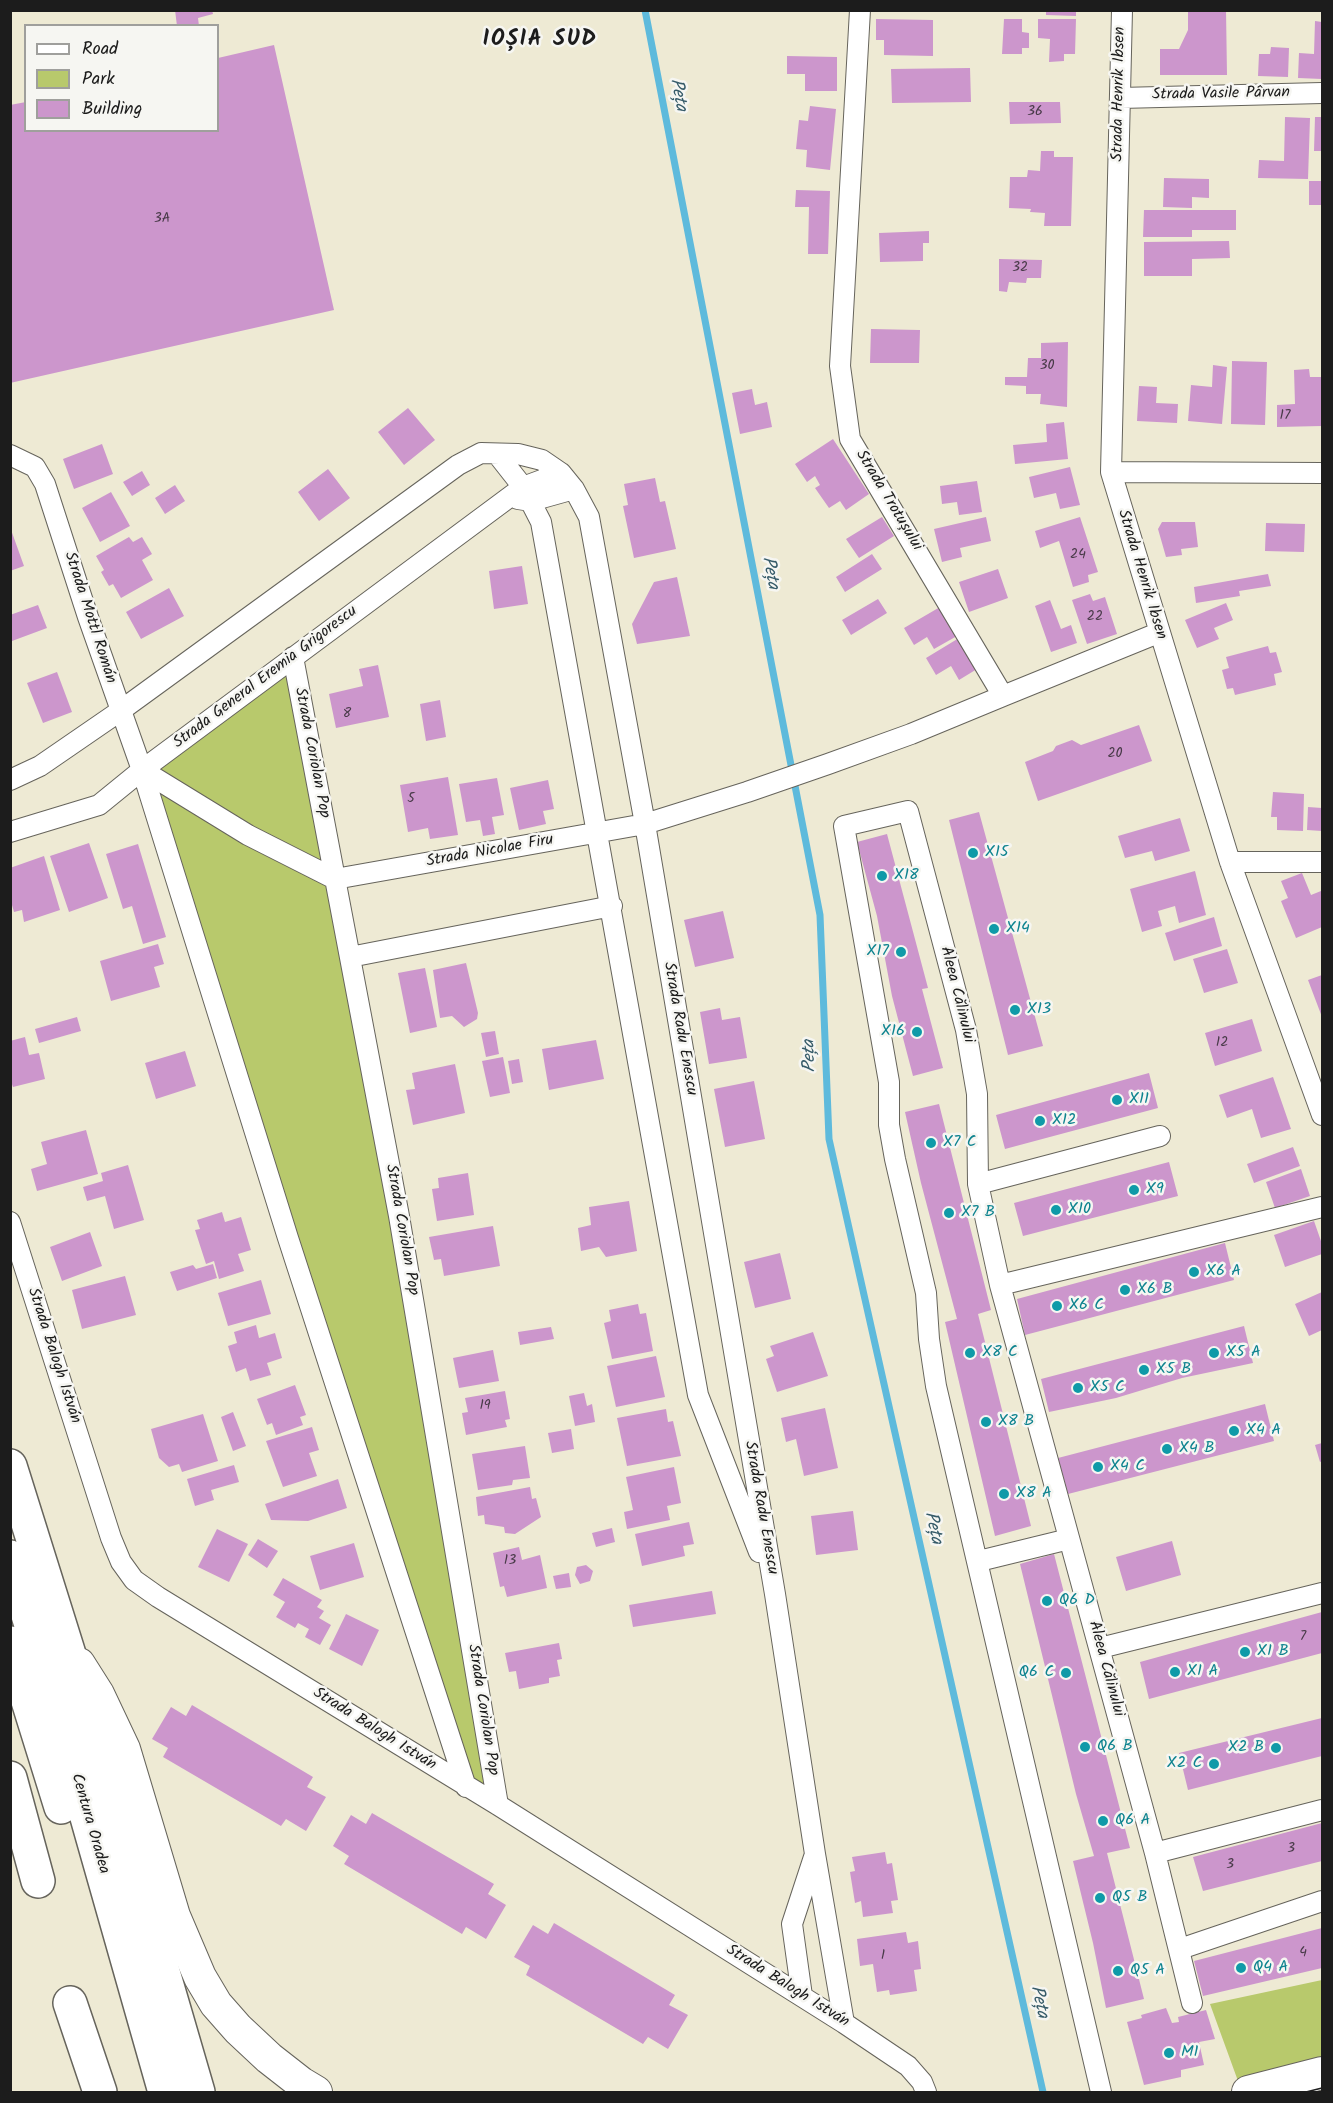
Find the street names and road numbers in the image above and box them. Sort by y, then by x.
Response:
street label: Strada Henrik Ibsen [1109,26,1131,162]
street label: Strada Vasile Pârvan [1152,84,1290,106]
street label: Strada Trotușului [850,447,926,555]
street label: Strada Henrik Ibsen [1112,508,1170,642]
street label: Strada Mottl Román [59,550,119,686]
street label: Strada General Eremia Grigorescu [170,603,362,753]
street label: Strada Coriolan Pop [289,686,333,820]
street label: Strada Nicolae Firu [425,831,555,873]
street label: Aleea Călinului [935,945,977,1045]
street label: Strada Radu Enescu [658,961,700,1097]
street label: Strada Coriolan Pop [380,1163,422,1297]
street label: Strada Balogh István [22,1286,84,1426]
street label: Strada Radu Enescu [739,1440,781,1576]
street label: Aleea Călinului [1083,1619,1127,1719]
street label: Strada Coriolan Pop [462,1643,502,1777]
street label: Strada Balogh István [309,1684,439,1776]
street label: Centura Oradea [65,1772,113,1876]
street label: Strada Balogh István [722,1941,852,2033]

